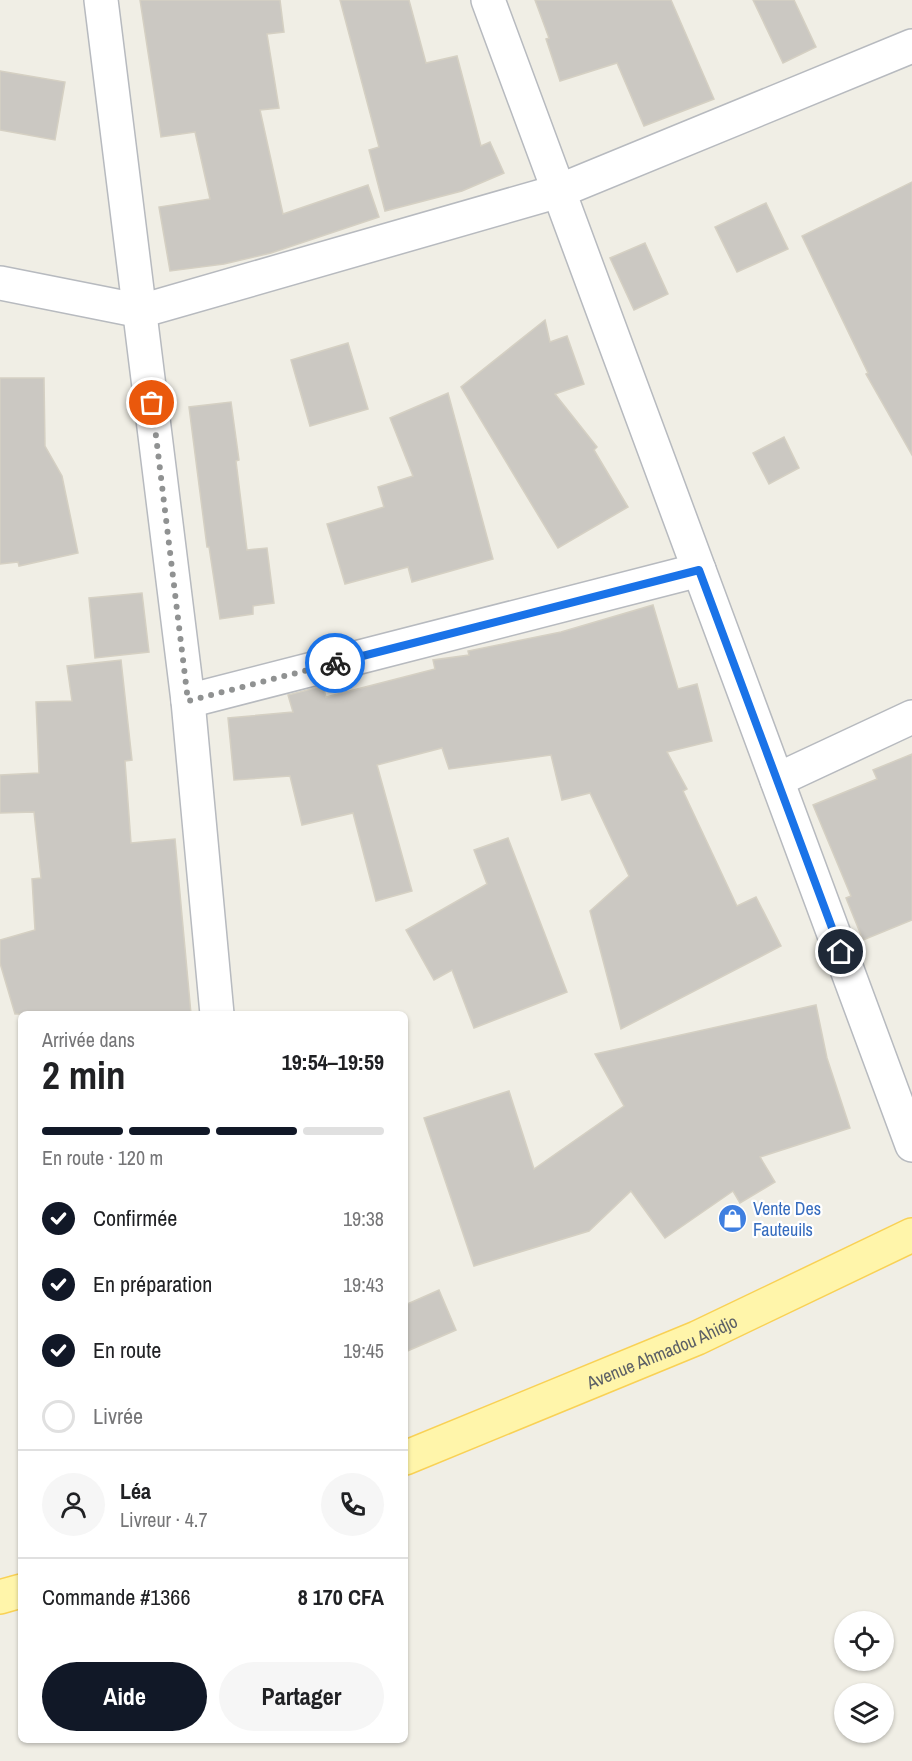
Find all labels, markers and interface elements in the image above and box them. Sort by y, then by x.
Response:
pin [126,377,177,428]
icon: bag [135,386,168,419]
courier [305,633,365,693]
icon: bike [319,647,352,680]
pin [815,926,866,977]
icon: home [824,935,857,968]
text: Arrivée dans [42,1026,135,1053]
text: 19:54–19:59 [282,1047,384,1077]
text: 2 min [42,1049,126,1101]
text: En route · 120 m [42,1144,163,1171]
place label: Vente Des Fauteuils [753,1196,821,1242]
icon: check [42,1202,75,1235]
shop icon: Vente Des Fauteuils [716,1202,748,1234]
text: Confirmée [93,1203,177,1233]
text: 19:38 [343,1205,384,1232]
icon: check [42,1268,75,1301]
text: En préparation [93,1269,212,1299]
text: 19:43 [343,1271,384,1298]
street label: Avenue Ahmadou Ahidjo [582,1308,741,1395]
icon: check [42,1334,75,1367]
text: En route [93,1335,161,1365]
text: 19:45 [343,1337,384,1364]
text: Livrée [93,1401,143,1431]
button: person [42,1473,105,1536]
button: phone [321,1473,384,1536]
text: Léa [120,1476,151,1506]
text: Livreur · 4.7 [120,1506,208,1533]
text: Commande #1366 [42,1582,190,1612]
text: 8 170 CFA [298,1582,384,1612]
map controls [834,1611,894,1743]
button: locate [834,1611,894,1671]
button: Aide [42,1662,207,1731]
button: Partager [219,1662,384,1731]
button: layers [834,1683,894,1743]

